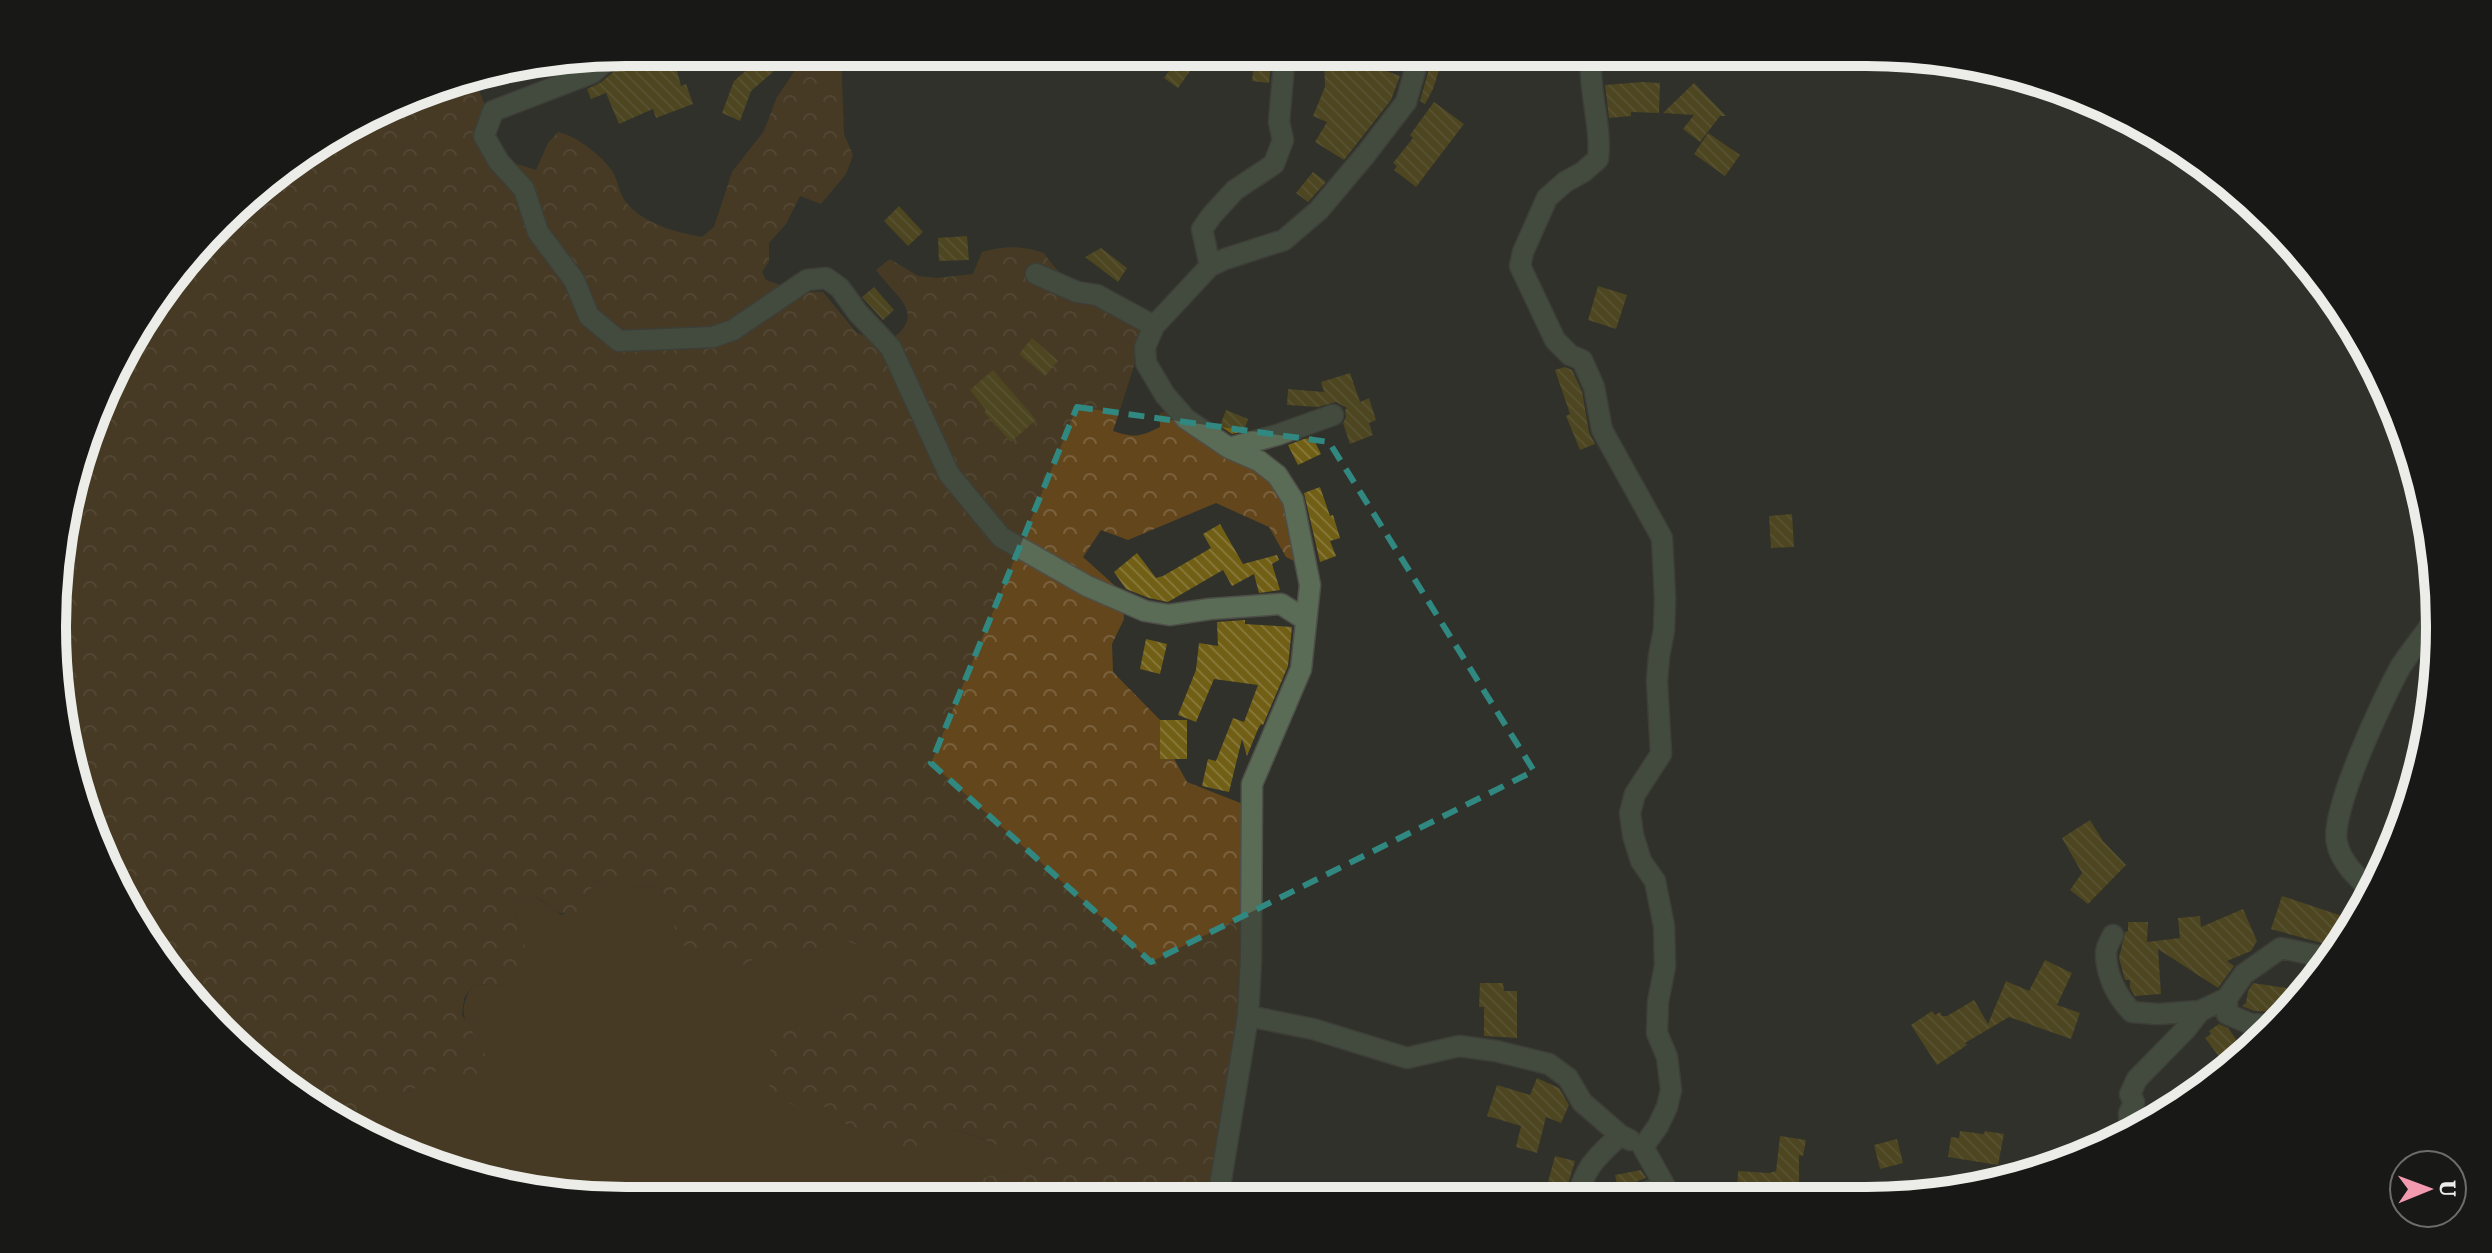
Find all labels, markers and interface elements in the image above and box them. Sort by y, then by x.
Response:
north arrow [2388,1149,2468,1229]
text: U [2435,1180,2460,1197]

